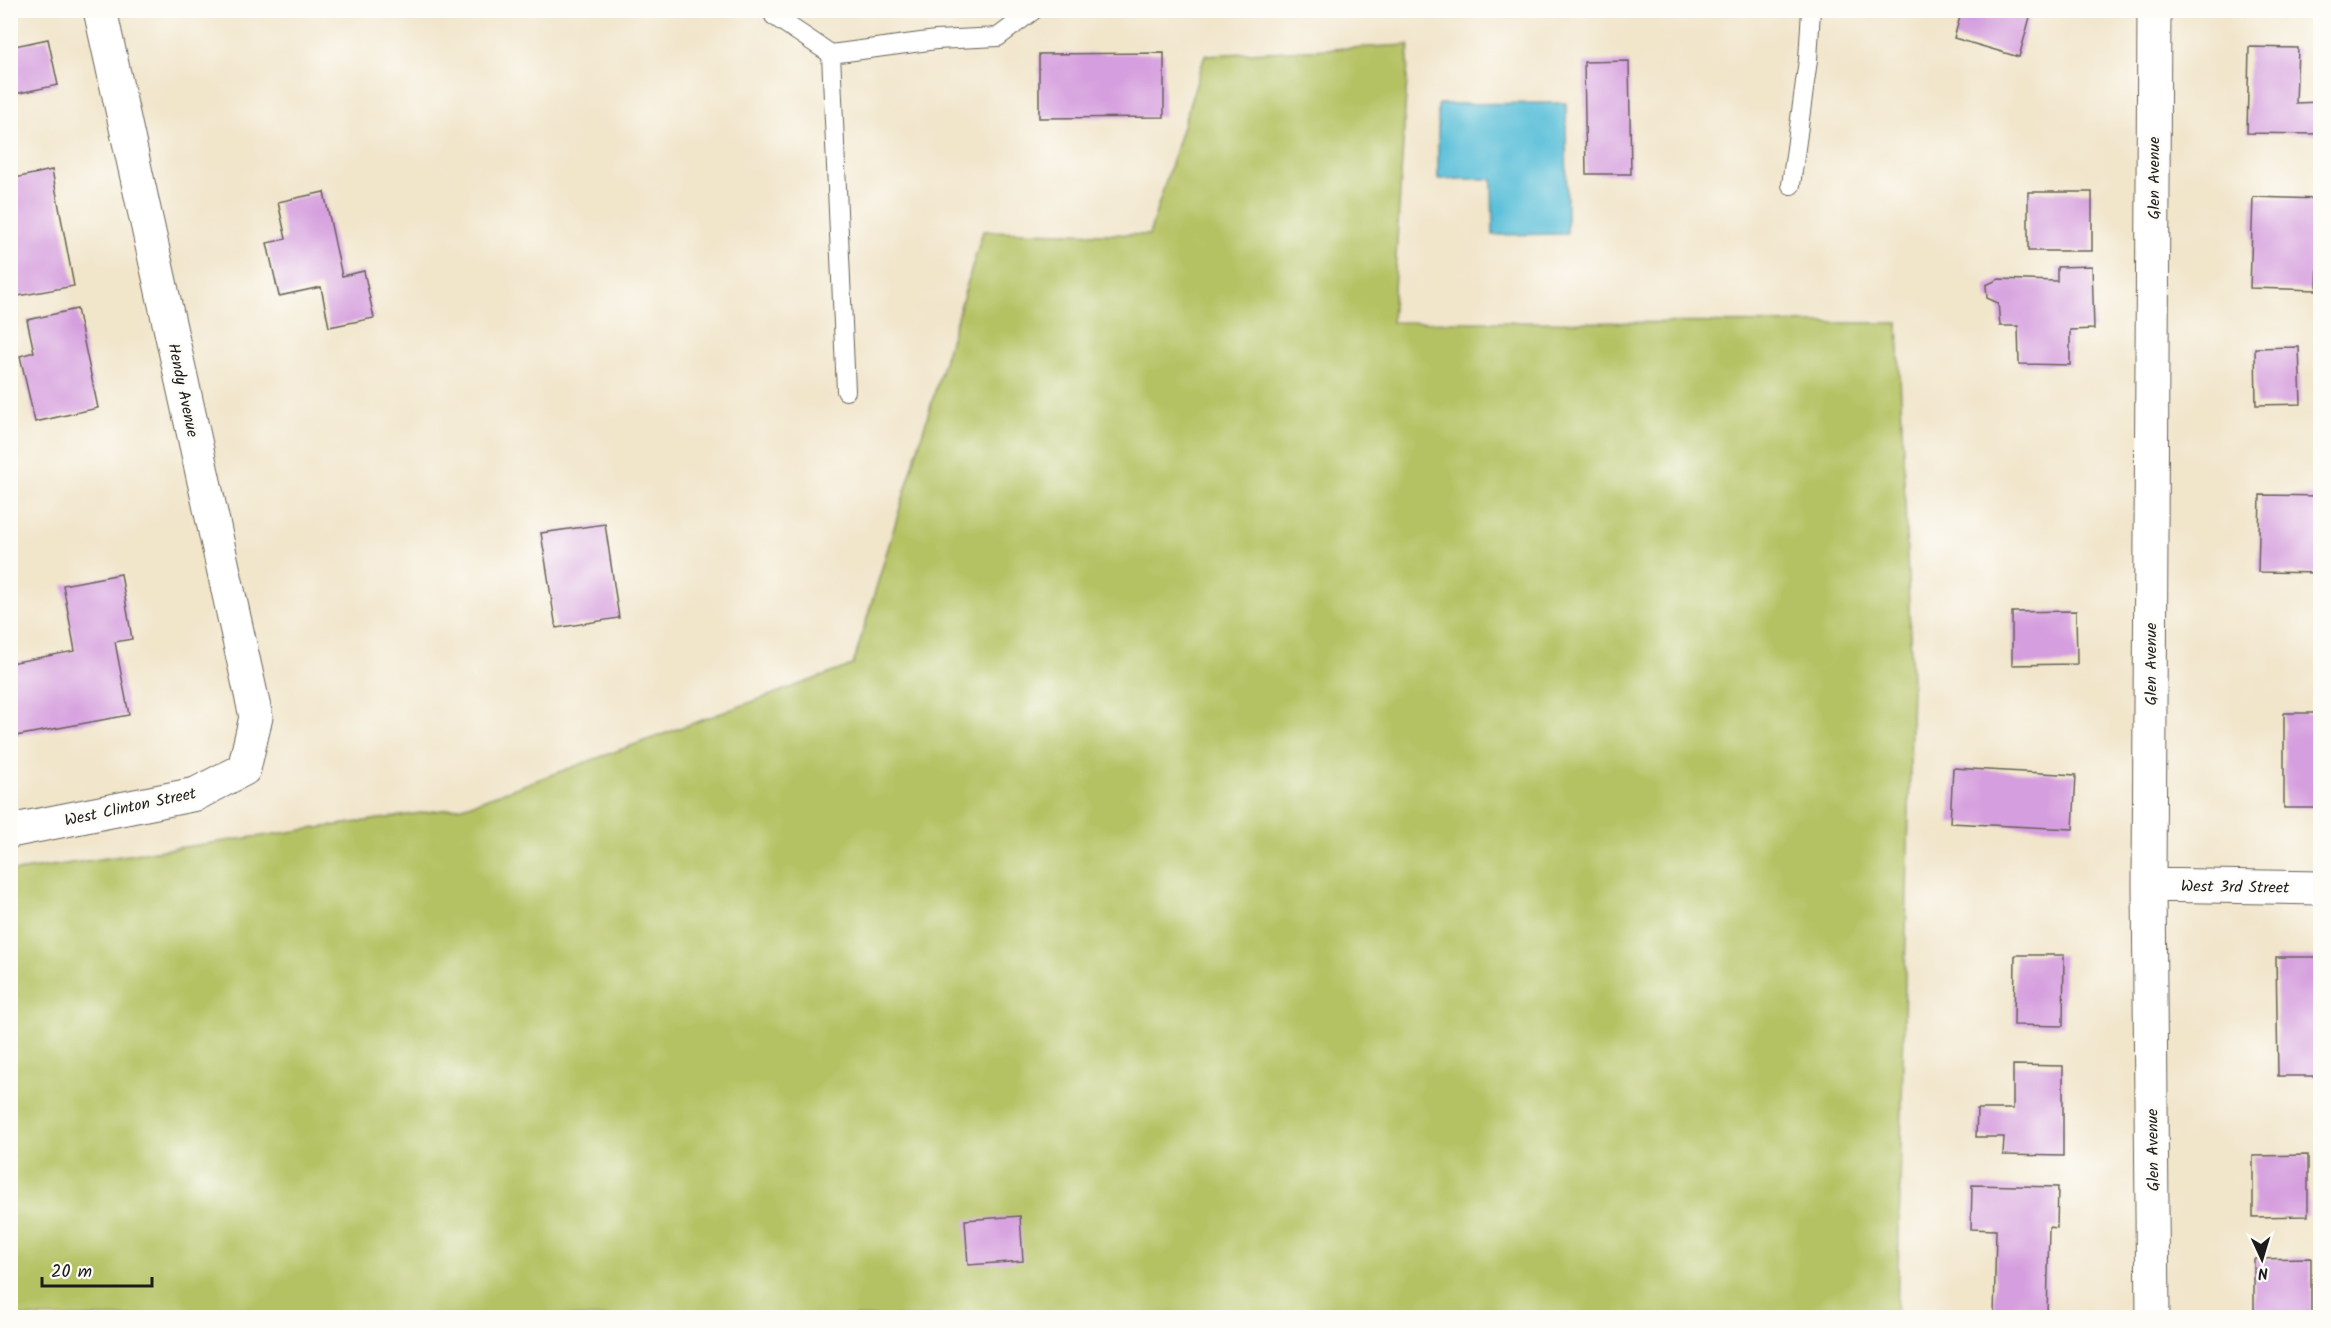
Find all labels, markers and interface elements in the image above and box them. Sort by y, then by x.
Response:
street label: Glen Avenue [2142,137,2167,219]
street label: Hendy Avenue [160,341,205,440]
street label: Glen Avenue [2139,623,2164,705]
street label: West Clinton Street [62,781,199,834]
street label: West 3rd Street [2180,874,2290,901]
street label: Glen Avenue [2140,1108,2167,1192]
north arrow [2232,1229,2292,1289]
scale bar [42,1250,152,1288]
text: 20 m [51,1258,92,1287]
text: N [2257,1260,2269,1285]

